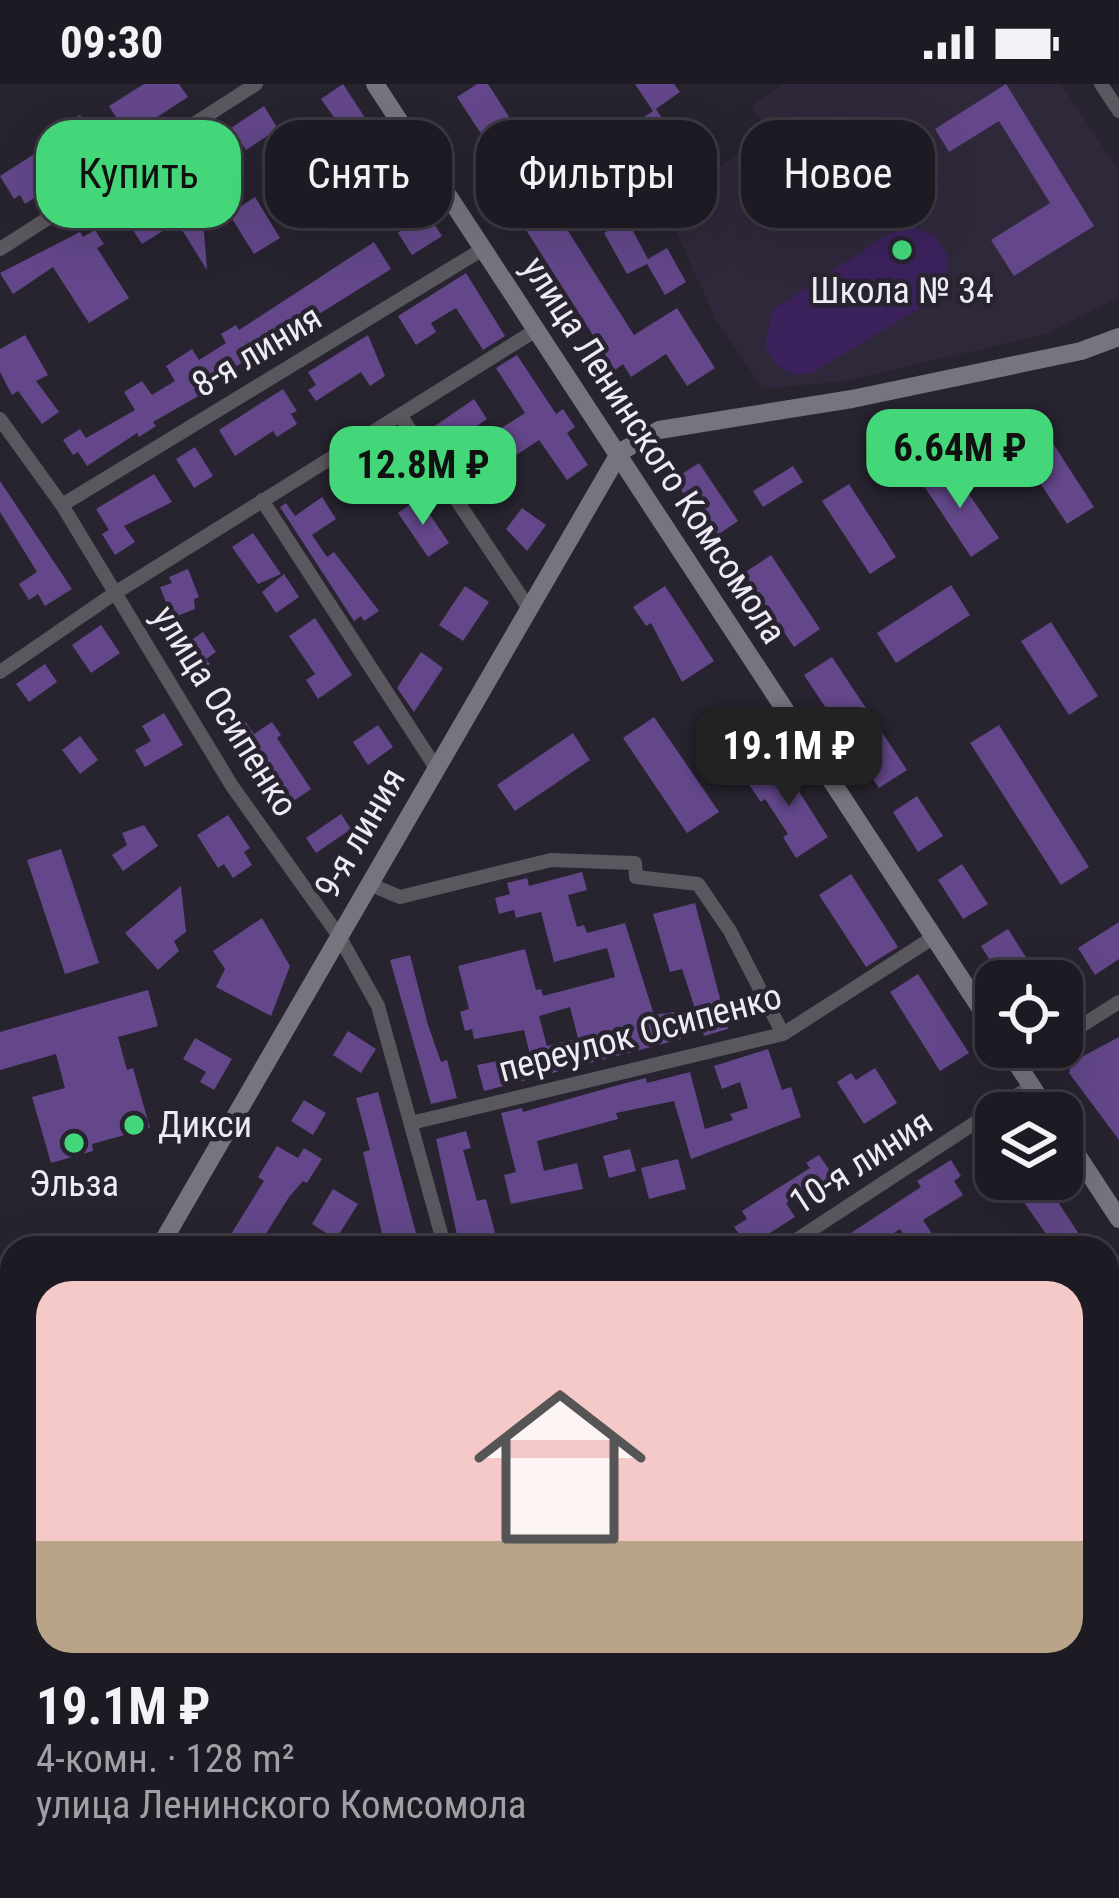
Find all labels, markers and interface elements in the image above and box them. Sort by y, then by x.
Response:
text: 09:30 [60,16,163,69]
chip: Купить [36,120,241,228]
chip: Снять [265,120,452,228]
chip: Фильтры [476,120,717,228]
chip: Новое [741,120,935,228]
marker: Школа № 34 [889,237,915,263]
street label: улица Ленинского Комсомола [513,249,795,651]
place label: Школа № 34 [810,270,994,312]
street label: 8-я линия [185,296,329,406]
pin: 6.64M ₽ [849,409,1071,511]
text: 6.64M ₽ [893,425,1027,471]
pin: 12.8M ₽ [312,426,534,528]
text: 12.8M ₽ [356,442,490,488]
street label: улица Осипенко [143,598,307,824]
pin: 19.1M ₽ [678,707,900,809]
text: 19.1M ₽ [722,723,856,769]
street label: 9-я линия [306,761,414,905]
map controls [975,960,1083,1200]
button: locate [975,960,1083,1068]
street label: переулок Осипенко [494,975,786,1091]
button: layers [975,1092,1083,1200]
street label: 10-я линия [782,1101,940,1223]
place label: Дикси [158,1104,252,1146]
marker: Дикси [121,1112,147,1138]
marker: Эльза [61,1130,87,1156]
place label: Эльза [29,1163,119,1205]
icon: home [452,1359,668,1575]
text: 19.1M ₽ [36,1677,211,1736]
text: 4-комн. · 128 m² [36,1736,295,1782]
text: улица Ленинского Комсомола [36,1782,526,1828]

